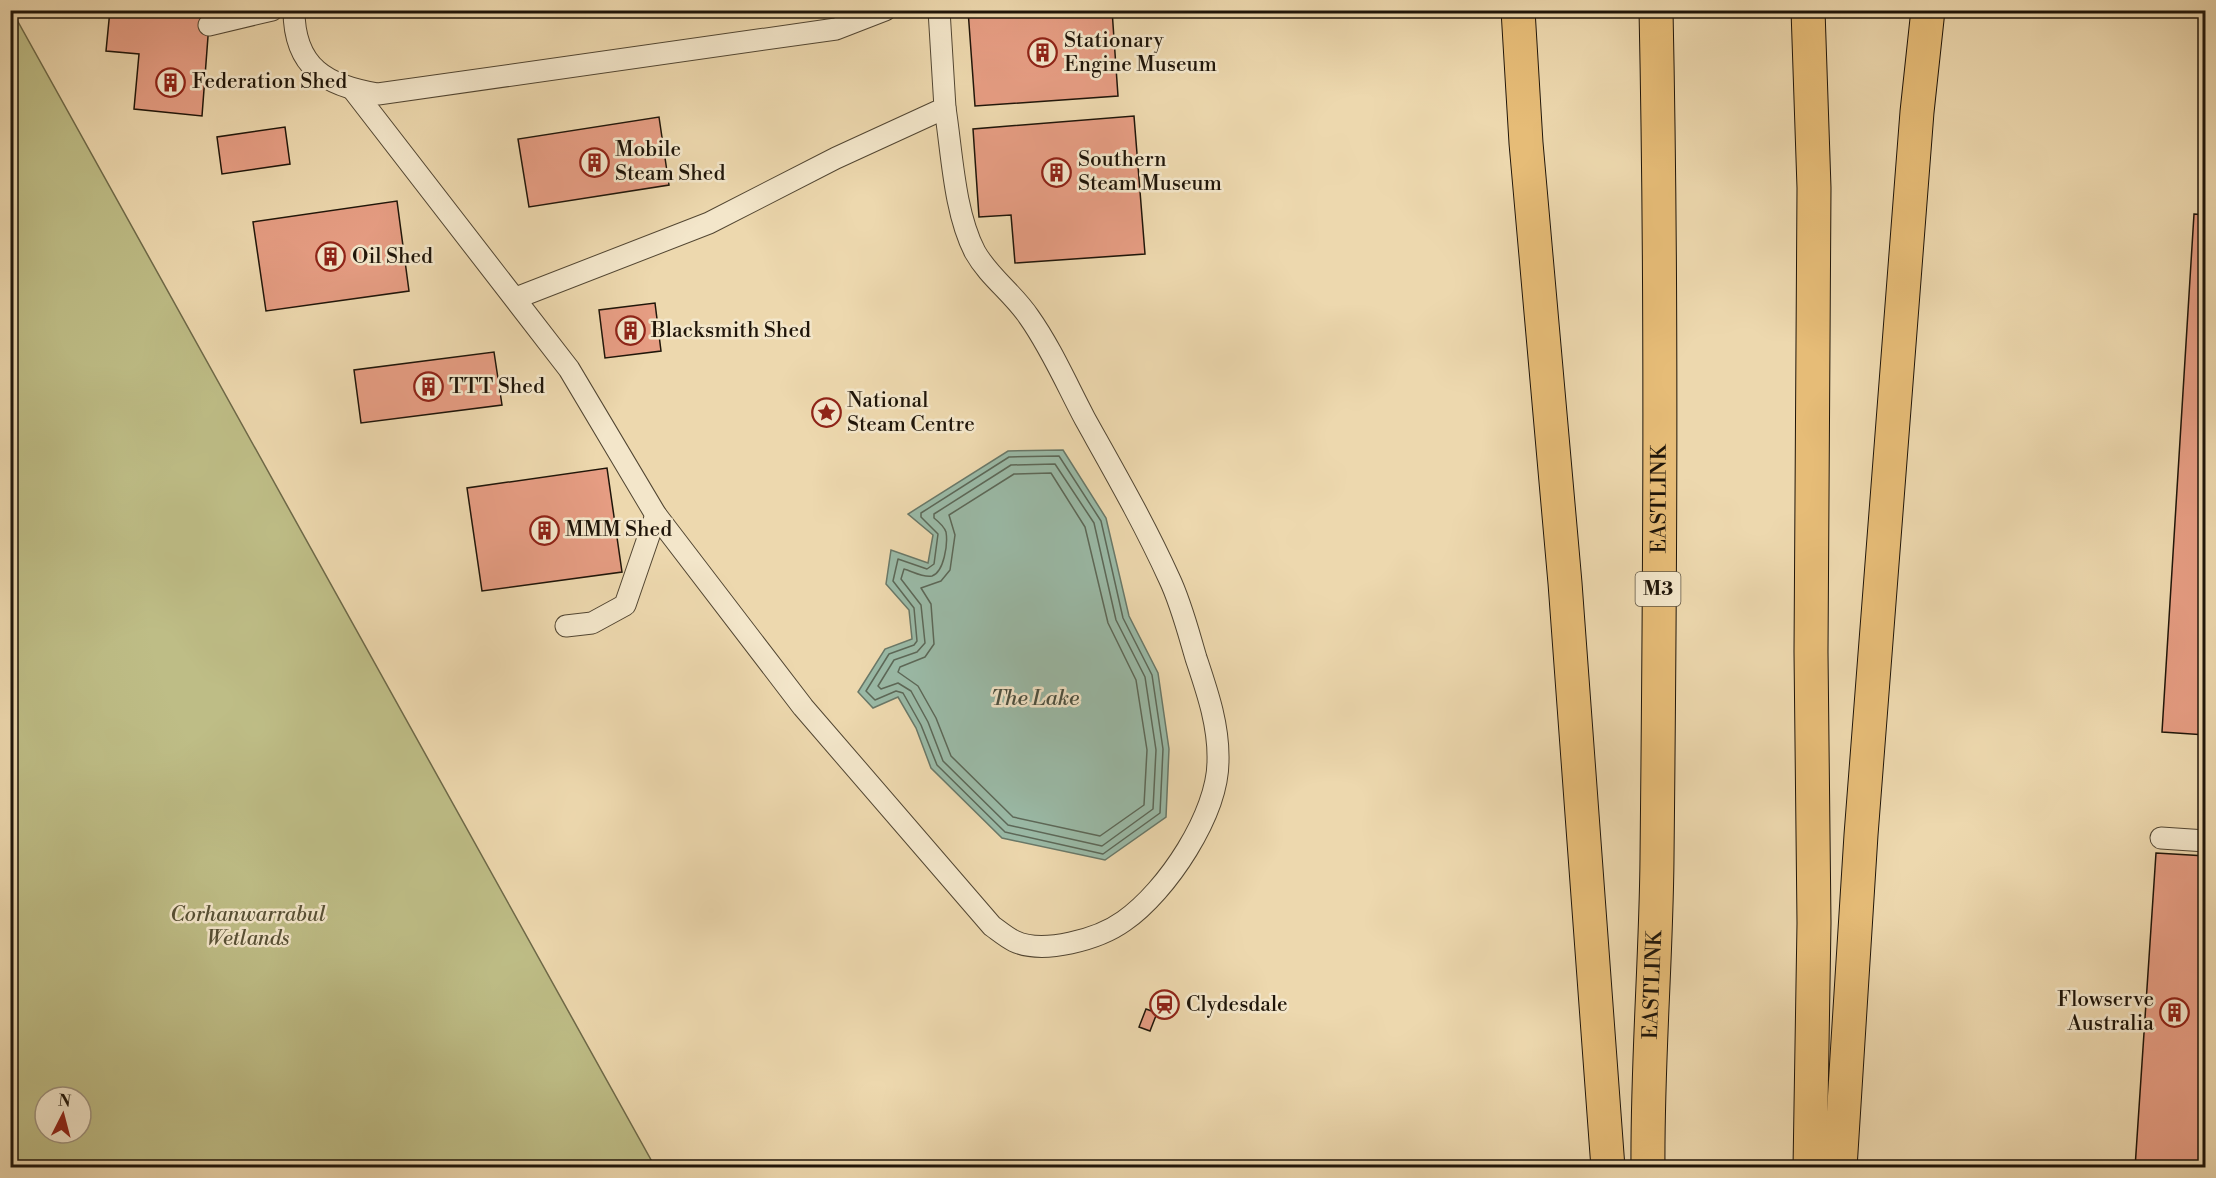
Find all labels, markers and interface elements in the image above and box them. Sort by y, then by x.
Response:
place label: Stationary Engine Museum [1064,28,1217,78]
building icon: Stationary Engine Museum [1027,37,1059,69]
building icon: Federation Shed [155,66,187,98]
place label: Federation Shed [192,69,347,95]
place label: Mobile Steam Shed [615,137,725,187]
building icon: Mobile Steam Shed [578,146,610,178]
place label: Southern Steam Museum [1078,147,1222,197]
building icon: Southern Steam Museum [1041,156,1073,188]
building icon: Oil Shed [315,241,347,273]
place label: Oil Shed [352,244,433,270]
building icon: Blacksmith Shed [614,315,646,347]
place label: Blacksmith Shed [650,318,811,344]
building icon: TTT Shed [412,371,444,403]
place label: TTT Shed [449,374,545,400]
place label: National Steam Centre [847,388,975,438]
place icon: National Steam Centre [810,397,842,429]
street label: EASTLINK [1647,443,1673,553]
building icon: MMM Shed [528,514,560,546]
place label: MMM Shed [565,517,672,543]
road number: M3 [1636,572,1680,606]
water label: The Lake [991,685,1079,712]
park label: Corhanwarrabul Wetlands [170,902,326,952]
street label: EASTLINK [1638,929,1668,1040]
place label: Flowserve Australia [2057,987,2154,1037]
station icon: Clydesdale [1149,989,1181,1021]
place label: Clydesdale [1186,992,1288,1018]
building icon: Flowserve Australia [2159,996,2191,1028]
north arrow [33,1085,93,1145]
text: N [57,1090,72,1112]

